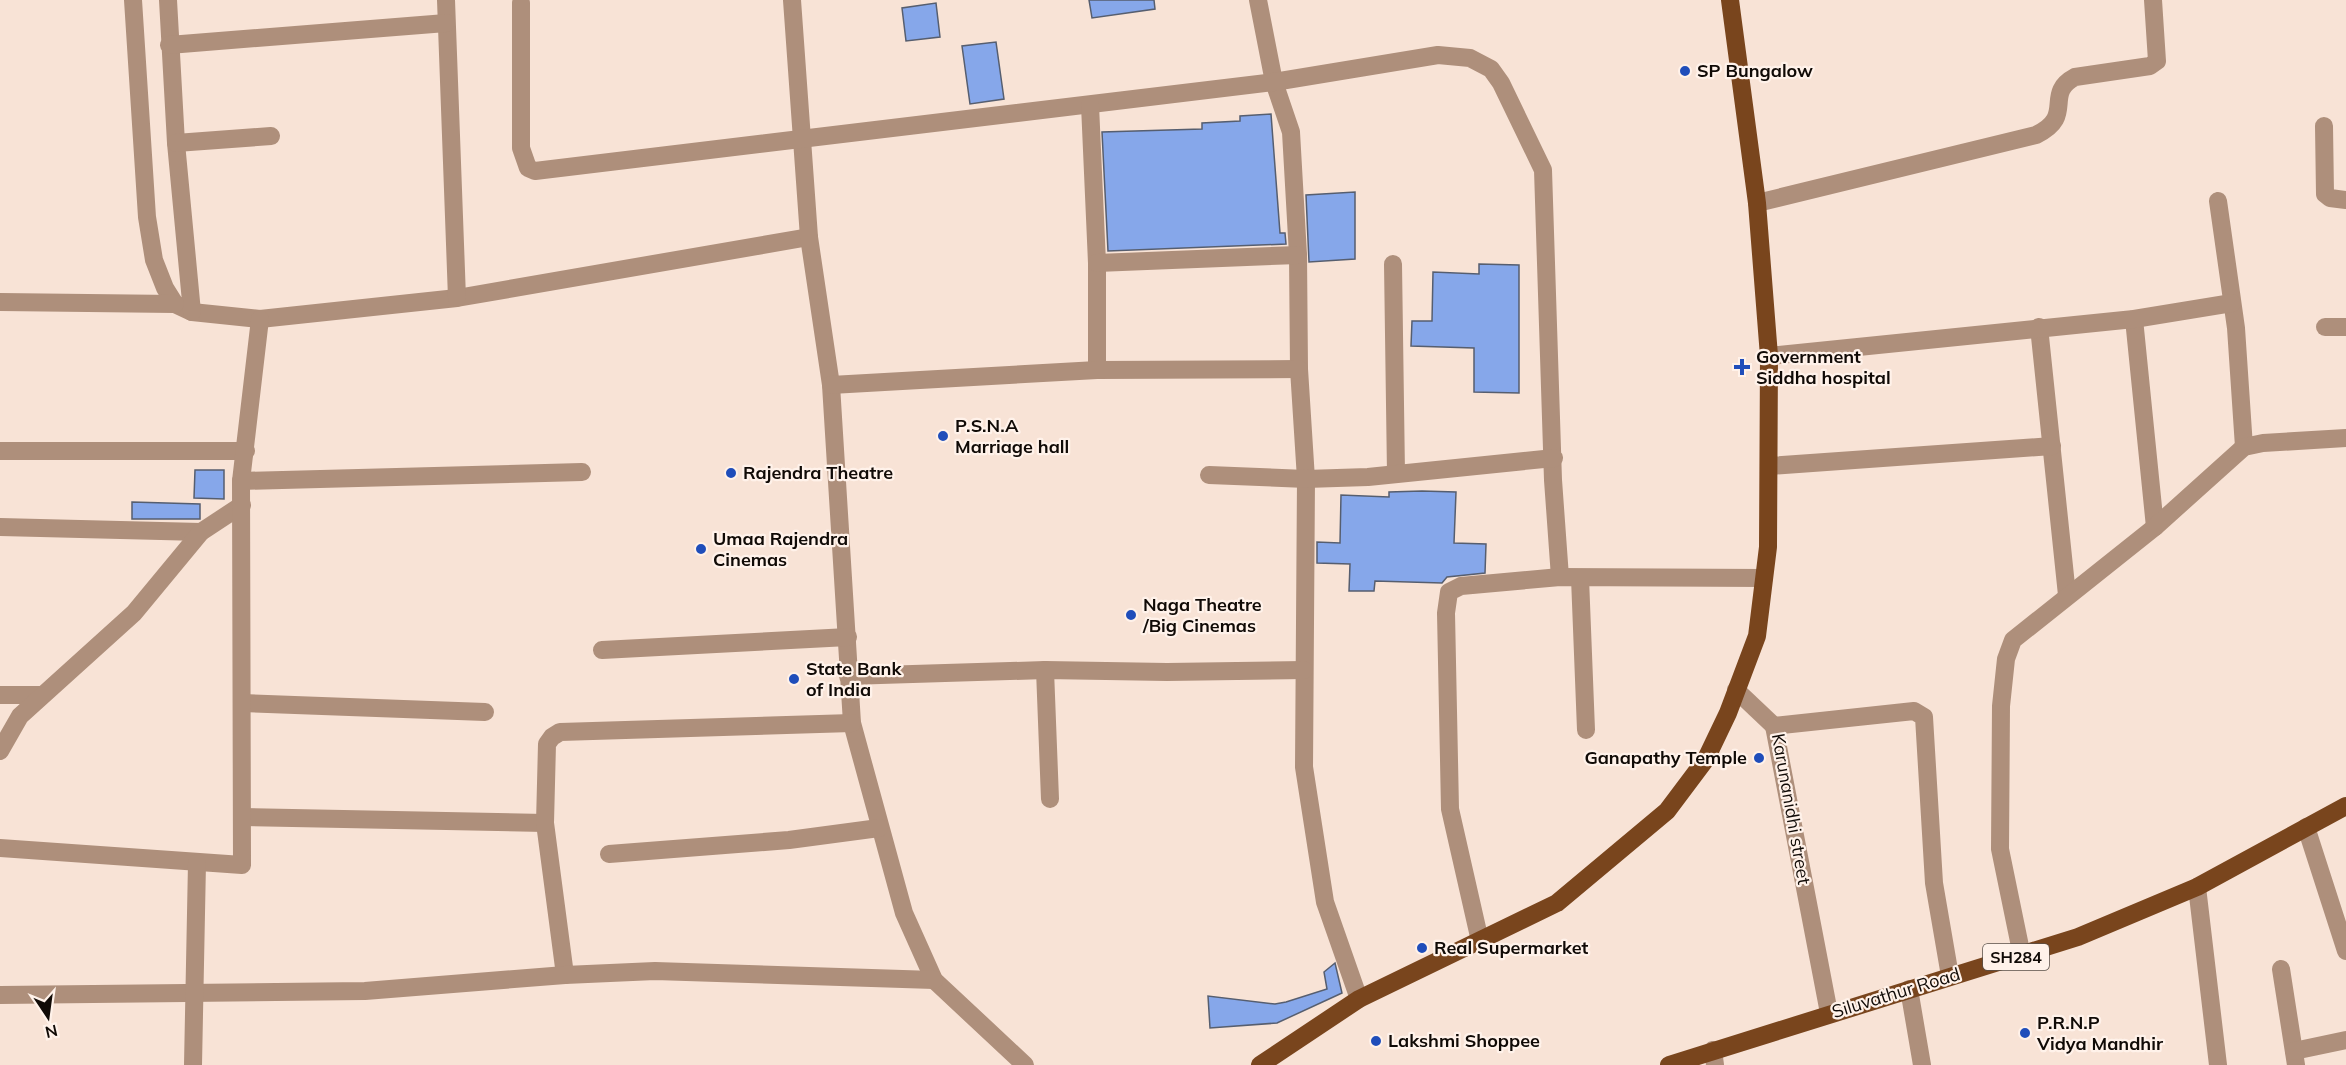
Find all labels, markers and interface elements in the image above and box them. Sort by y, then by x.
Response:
place label: SP Bungalow [1697,59,1813,82]
marker: SP Bungalow [1678,64,1692,78]
place label: Government Siddha hospital [1756,345,1891,389]
marker: Government Siddha hospital [1733,358,1751,376]
place label: P.S.N.A Marriage hall [955,414,1069,458]
marker: P.S.N.A Marriage hall [936,429,950,443]
place label: Rajendra Theatre [743,461,893,484]
marker: Rajendra Theatre [724,466,738,480]
place label: Umaa Rajendra Cinemas [713,527,848,571]
marker: Umaa Rajendra Cinemas [694,542,708,556]
place label: Naga Theatre /Big Cinemas [1142,593,1262,637]
marker: Naga Theatre /Big Cinemas [1124,608,1138,622]
place label: State Bank of India [806,657,902,701]
marker: State Bank of India [787,672,801,686]
street label: Karunanidhi street [1767,732,1816,886]
place label: Ganapathy Temple [1584,746,1747,769]
marker: Ganapathy Temple [1752,751,1766,765]
place label: Real Supermarket [1434,936,1588,959]
marker: Real Supermarket [1415,941,1429,955]
road number: SH284 [1983,944,2049,970]
street label: Siluvathur Road [1829,962,1963,1023]
north arrow [18,987,78,1047]
place label: P.R.N.P Vidya Mandhir [2036,1011,2164,1055]
text: N [43,1021,60,1043]
marker: P.R.N.P Vidya Mandhir [2018,1026,2032,1040]
place label: Lakshmi Shoppee [1388,1029,1540,1052]
marker: Lakshmi Shoppee [1369,1034,1383,1048]

